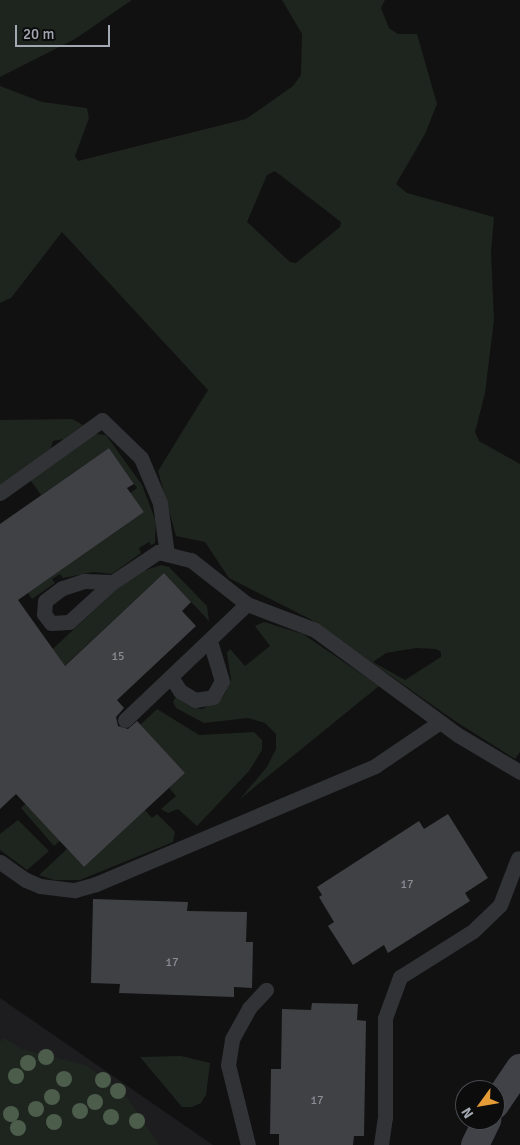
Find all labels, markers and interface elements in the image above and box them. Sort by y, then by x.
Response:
scale bar [18,15,112,47]
text: 20 m [23,25,54,43]
house number: 15 [112,650,124,664]
house number: 17 [401,878,413,892]
house number: 17 [166,956,178,970]
north arrow [455,1080,505,1130]
house number: 17 [311,1094,323,1108]
text: N [458,1104,477,1121]

